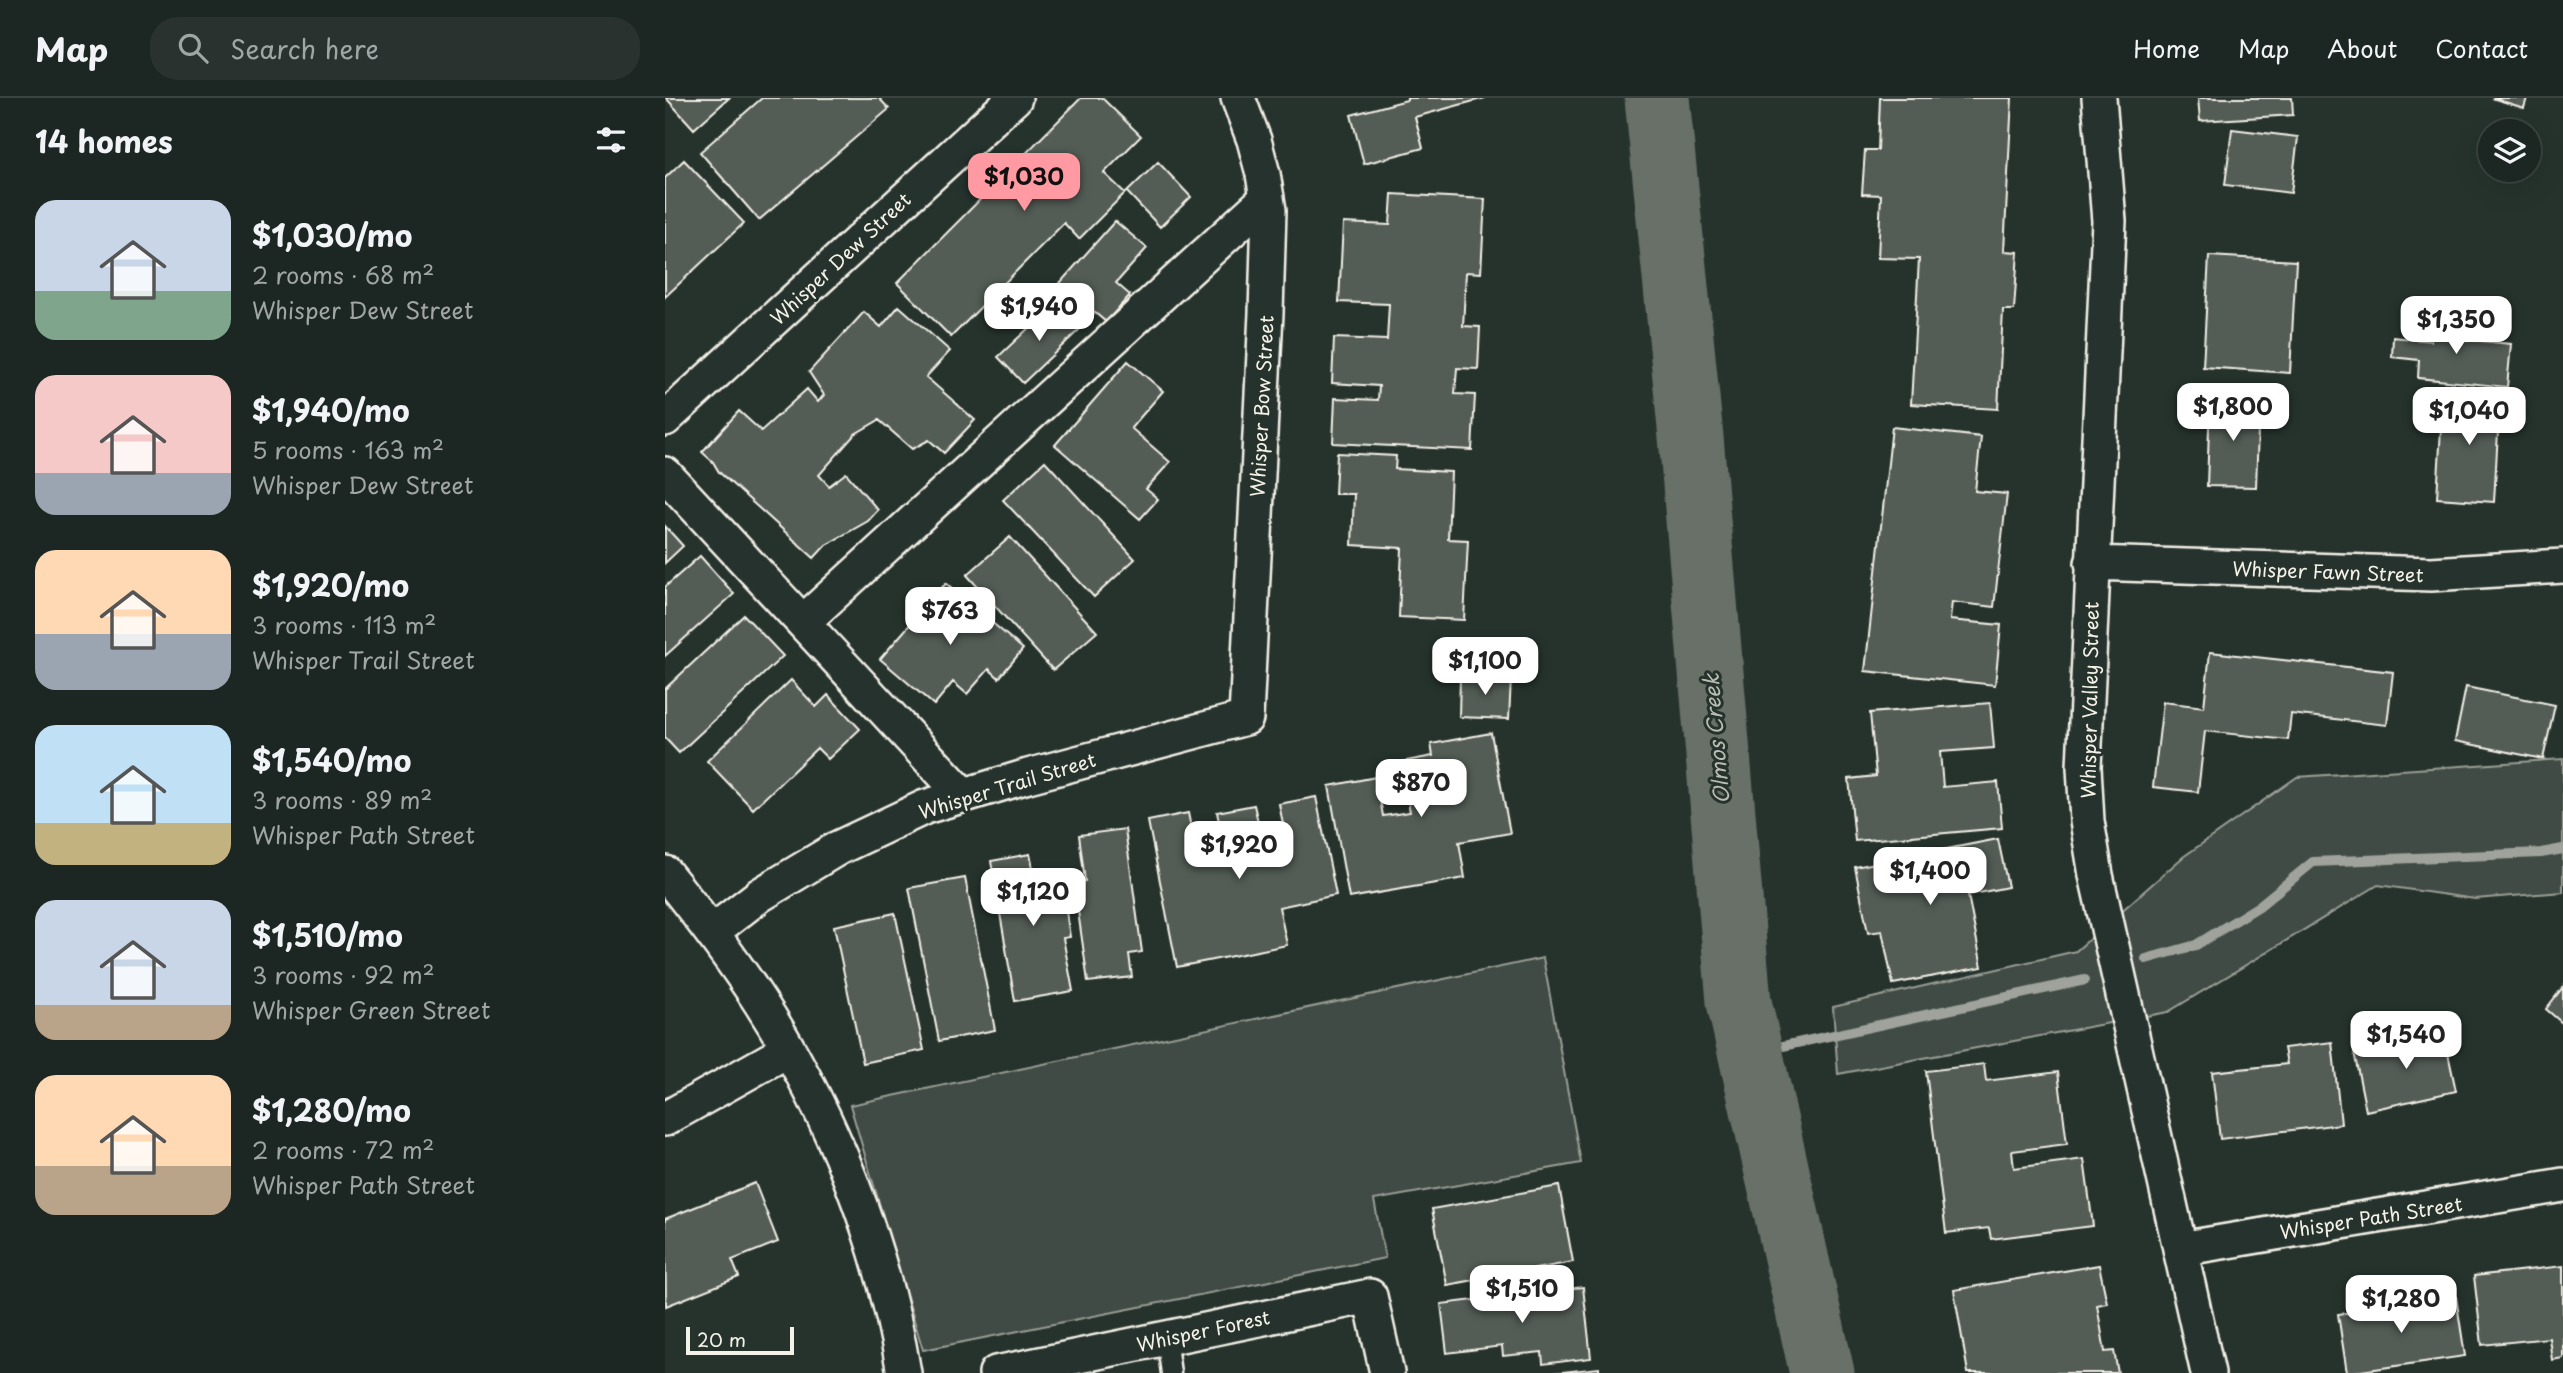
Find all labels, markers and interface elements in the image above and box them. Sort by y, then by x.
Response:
search box [150,17,640,80]
text: Map [35,23,108,73]
icon: search [174,29,212,67]
text: Search here [230,29,379,68]
text: Home [2133,30,2200,66]
text: Map [2238,30,2289,66]
text: About [2327,30,2397,66]
text: Contact [2435,30,2528,66]
text: 14 homes [35,118,173,163]
map controls [2478,119,2541,182]
button: layers [2478,119,2541,182]
icon: filters [592,121,630,159]
pin: $1,030 [967,153,1081,213]
text: $1,030 [984,158,1064,193]
street label: Whisper Dew Street [764,185,917,331]
text: $1,030/mo [252,212,413,257]
icon: home [91,228,175,312]
text: 2 rooms · 68 m² [252,257,434,292]
pin: $1,940 [982,284,1096,343]
text: $1,940 [1000,288,1078,323]
text: Whisper Dew Street [252,292,473,327]
pin: $1,350 [2399,296,2513,356]
text: $1,350 [2417,301,2495,336]
street label: Whisper Bow Street [1242,314,1280,497]
pin: $1,800 [2176,384,2290,443]
text: $1,940/mo [252,387,410,432]
text: $1,800 [2193,388,2273,423]
pin: $1,040 [2412,388,2526,447]
text: $1,040 [2429,392,2509,427]
icon: home [91,403,175,487]
text: 5 rooms · 163 m² [252,432,444,467]
text: Whisper Dew Street [252,467,473,502]
street label: Whisper Fawn Street [2232,554,2424,588]
text: $1,920/mo [252,562,409,607]
icon: home [91,578,175,662]
pin: $763 [909,588,991,647]
text: $763 [921,592,979,627]
street label: Whisper Valley Street [2073,601,2105,799]
text: 3 rooms · 113 m² [252,607,436,642]
pin: $1,100 [1428,638,1542,697]
text: Whisper Trail Street [252,642,475,677]
text: $1,100 [1448,642,1522,677]
water label: Olmos Creek [1693,671,1737,806]
text: $1,540/mo [252,737,411,782]
street label: Whisper Trail Street [915,745,1099,825]
icon: home [91,753,175,837]
pin: $870 [1380,760,1462,819]
text: $870 [1392,764,1450,799]
text: 3 rooms · 89 m² [252,782,432,817]
text: Whisper Path Street [252,817,475,852]
pin: $1,920 [1182,822,1296,881]
text: $1,920 [1200,826,1278,861]
pin: $1,400 [1873,848,1987,907]
text: $1,400 [1889,852,1971,887]
pin: $1,120 [976,868,1090,928]
text: $1,120 [997,873,1069,908]
text: $1,510/mo [252,912,403,957]
icon: home [91,928,175,1012]
text: 3 rooms · 92 m² [252,957,435,992]
text: Whisper Green Street [252,992,490,1027]
pin: $1,540 [2349,1012,2463,1071]
text: $1,540 [2366,1016,2446,1051]
text: $1,280/mo [252,1087,411,1132]
icon: home [91,1103,175,1187]
text: 2 rooms · 72 m² [252,1132,434,1167]
text: Whisper Path Street [252,1167,475,1202]
street label: Whisper Path Street [2278,1189,2464,1245]
pin: $1,510 [1465,1266,1579,1325]
text: $1,510 [1486,1270,1558,1305]
pin: $1,280 [2344,1276,2458,1335]
text: $1,280 [2362,1280,2440,1315]
street label: Whisper Forest [1134,1302,1273,1358]
scale bar [686,1324,795,1356]
text: 20 m [697,1325,746,1353]

